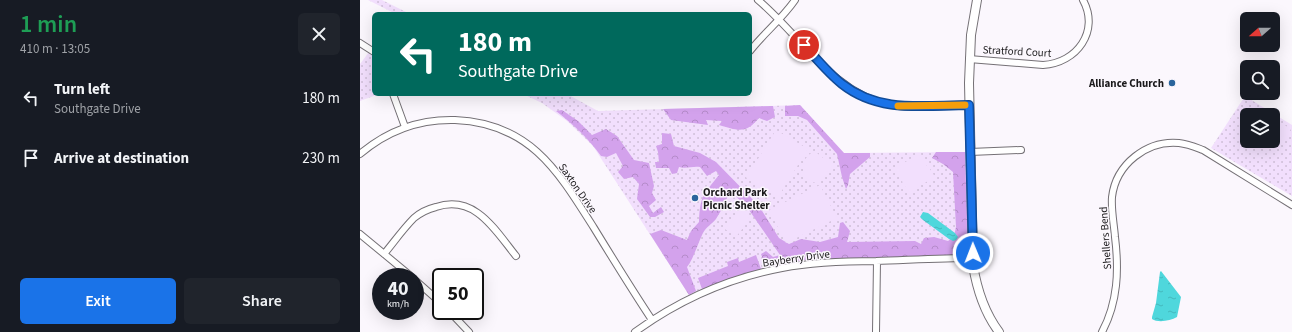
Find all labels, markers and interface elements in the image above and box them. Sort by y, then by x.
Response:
text: 1 min [20,7,77,42]
north arrow [1240,12,1280,52]
map controls [1240,12,1280,148]
button: close [298,13,340,55]
text: 180 m [458,22,532,62]
icon: left [392,28,444,80]
pin [787,28,821,62]
icon: arrive [793,34,815,56]
text: 410 m · 13:05 [20,40,90,58]
street label: Stratford Court [982,42,1052,61]
text: Southgate Drive [458,59,578,84]
button: search [1240,60,1280,100]
place label: Alliance Church [1088,76,1164,91]
marker: Alliance Church [1167,78,1177,88]
text: Turn left [54,79,110,100]
icon: left [20,87,42,109]
text: 180 m [302,88,340,109]
text: Southgate Drive [54,100,141,118]
button: layers [1240,108,1280,148]
icon: arrive [20,147,42,169]
text: Arrive at destination [54,148,189,169]
text: 230 m [302,148,340,169]
street label: Saxton Drive [555,160,601,217]
place label: Orchard Park Picnic Shelter [703,185,770,213]
marker: Orchard Park Picnic Shelter [690,193,700,203]
street label: Shellers Bend [1096,206,1115,270]
position arrow [952,232,994,274]
street label: Bayberry Drive [761,246,831,271]
speed limit sign: 50 [432,268,484,320]
text: 40 [387,275,409,303]
button: Exit [20,278,176,324]
button: Share [184,278,340,324]
text: km/h [387,297,409,311]

